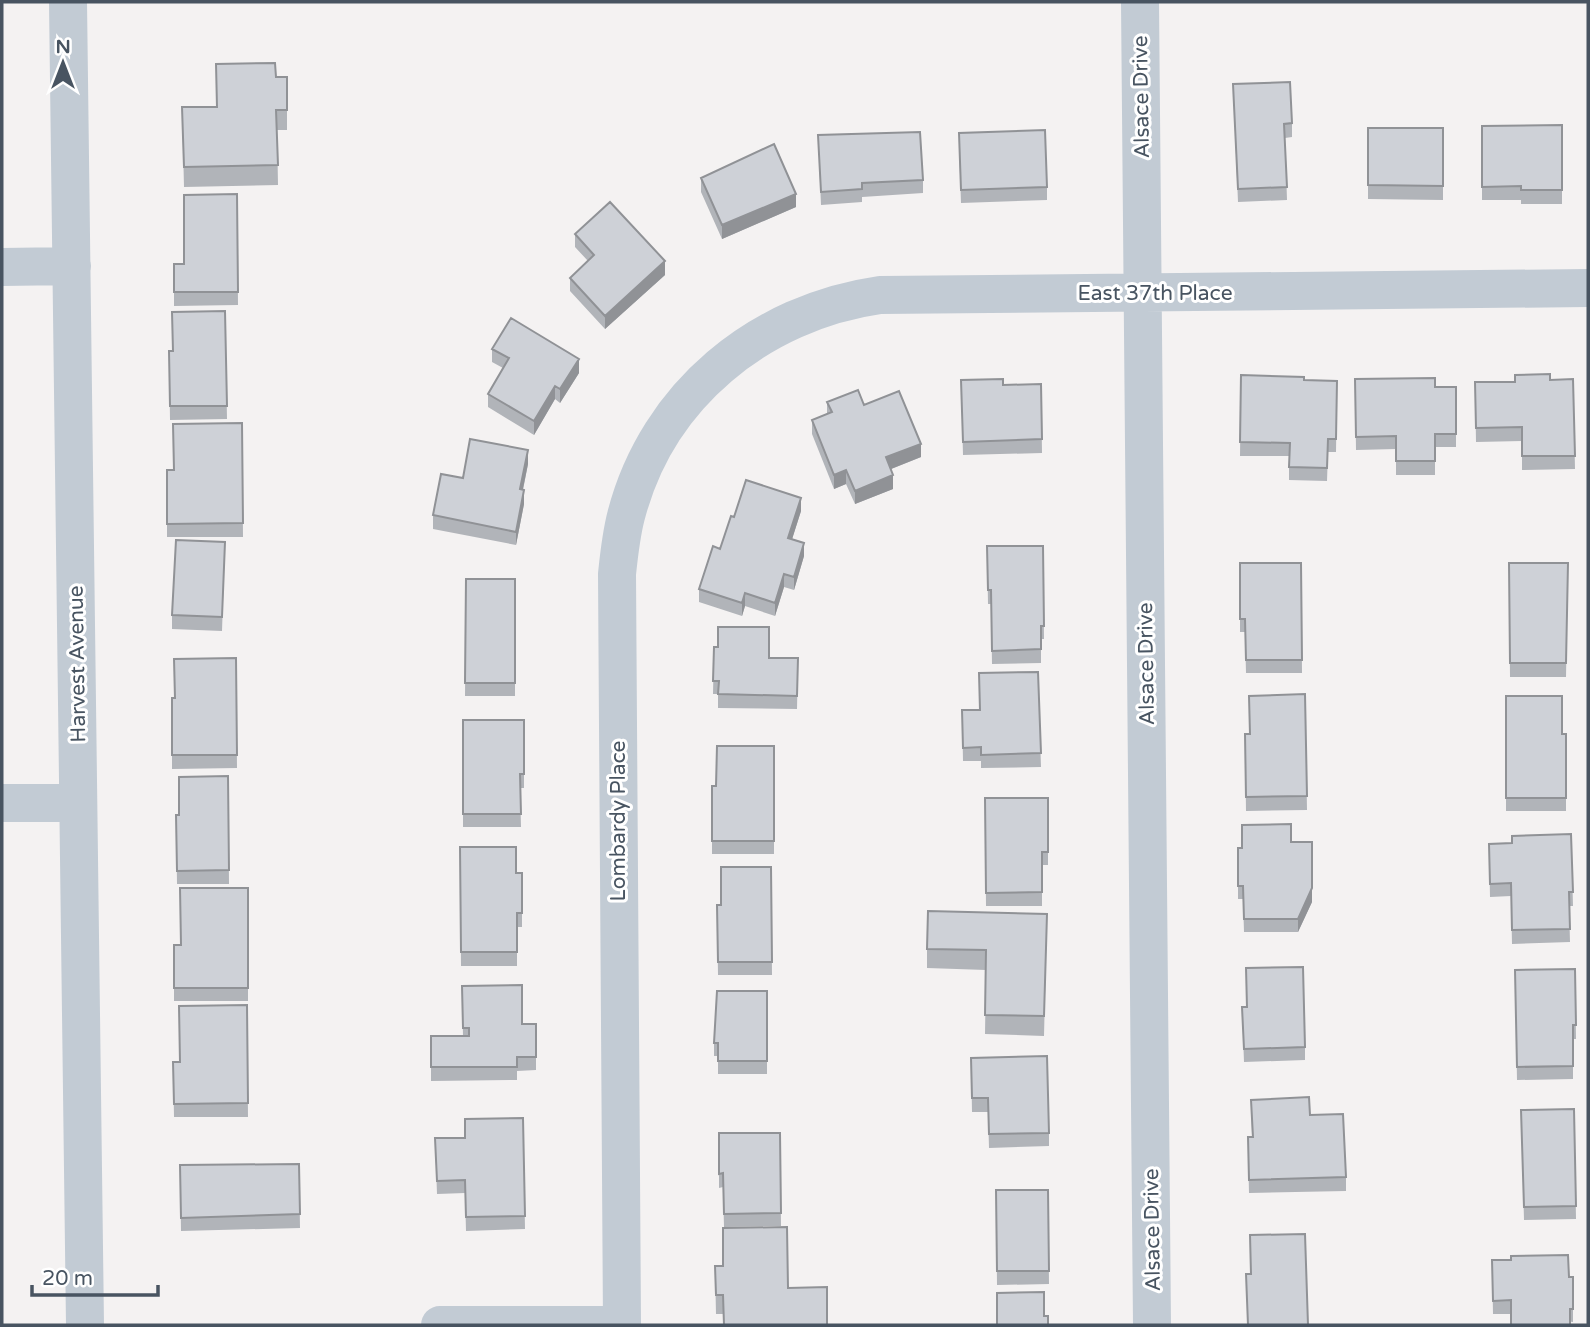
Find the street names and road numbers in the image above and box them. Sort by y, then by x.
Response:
street label: Alsace Drive [1128,35,1155,159]
street label: East 37th Place [1077,281,1233,306]
street label: Harvest Avenue [64,585,91,743]
street label: Alsace Drive [1133,602,1160,726]
street label: Lombardy Place [606,740,631,901]
street label: Alsace Drive [1139,1168,1166,1292]

